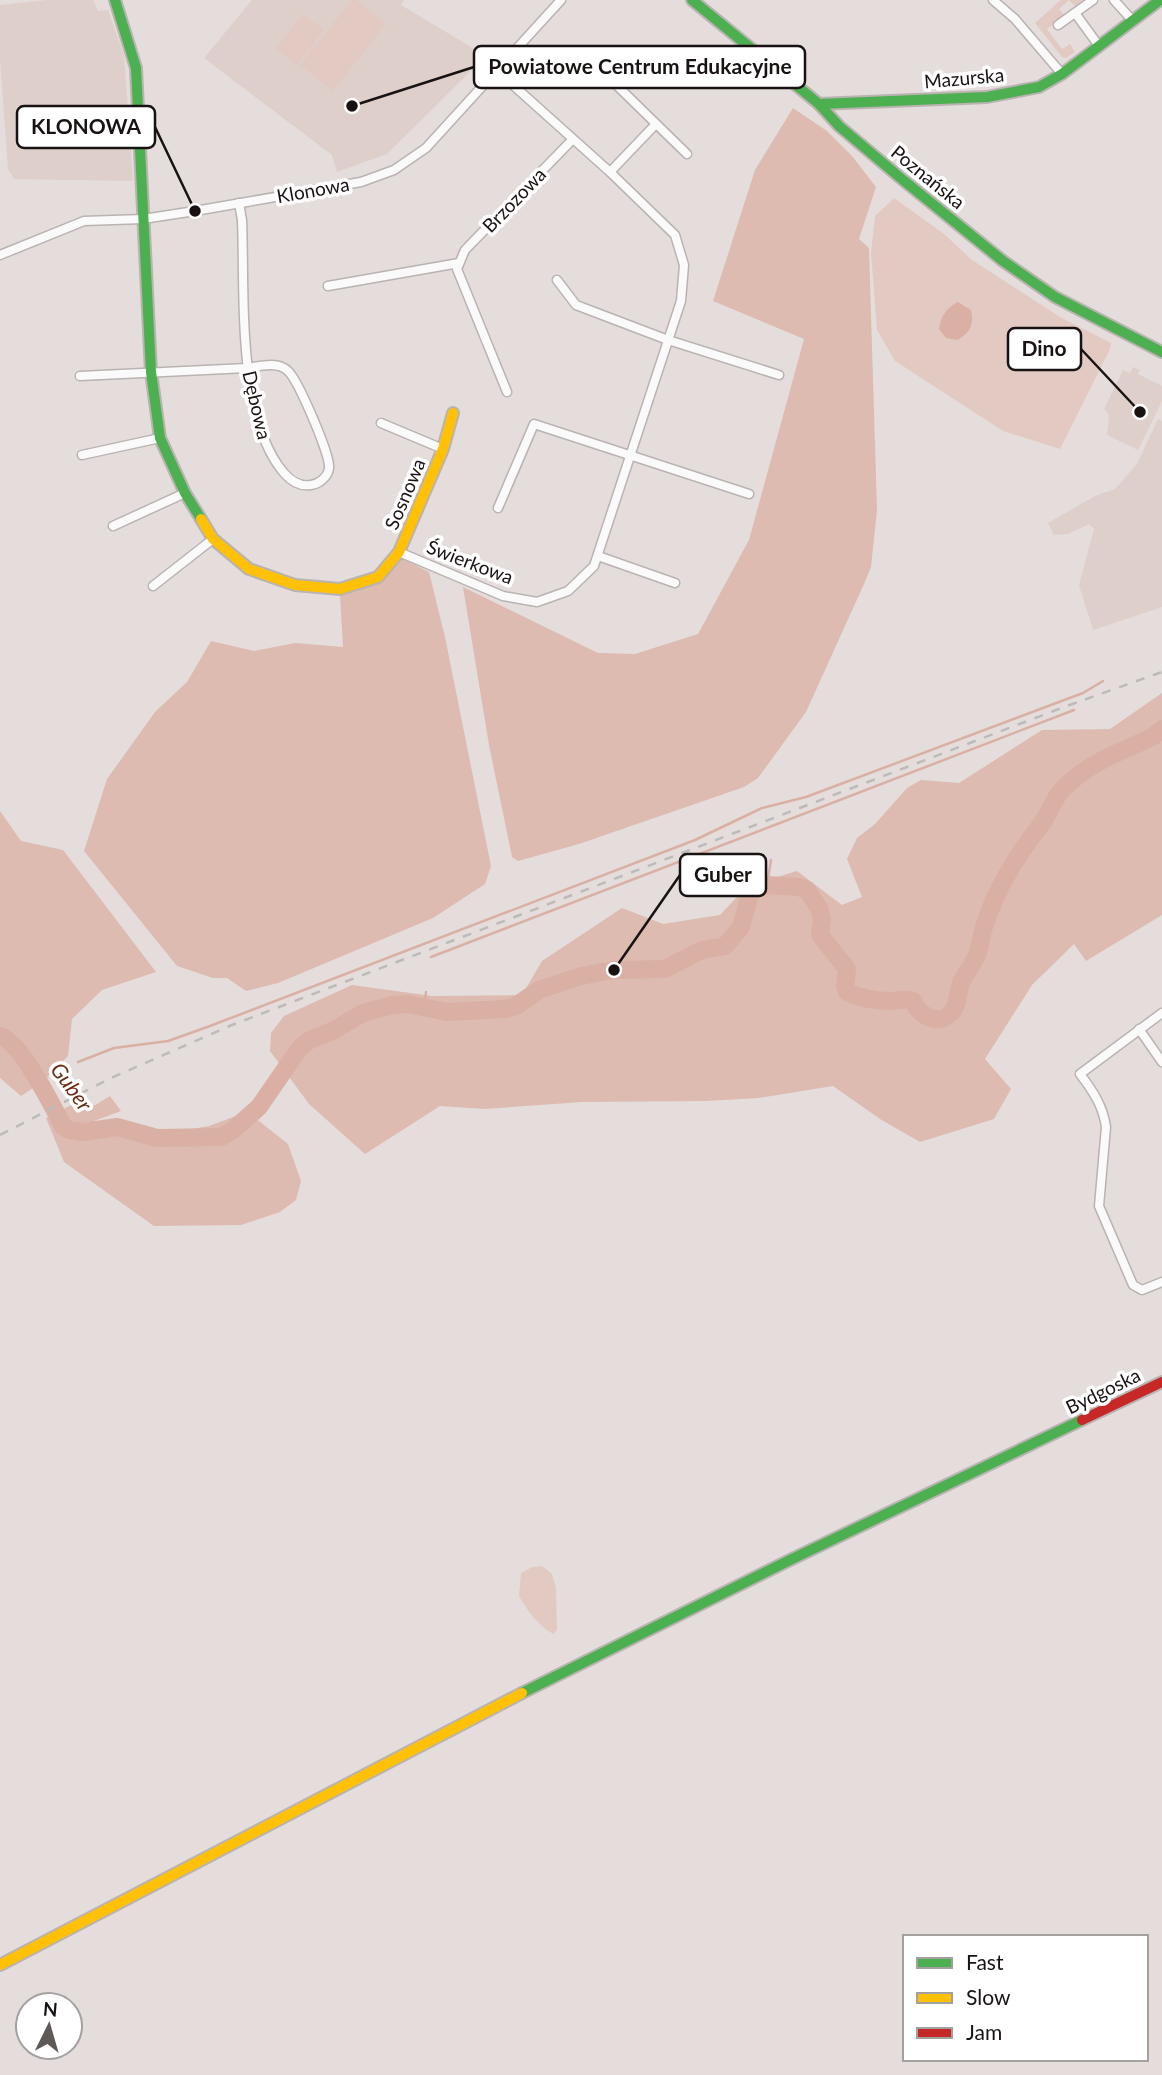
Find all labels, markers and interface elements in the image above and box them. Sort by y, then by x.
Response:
callout: Powiatowe Centrum Edukacyjne [474,46,805,88]
text: Powiatowe Centrum Edukacyjne [488,53,792,78]
street label: Mazurska [923,63,1005,92]
callout: KLONOWA [17,106,155,148]
text: KLONOWA [31,113,142,138]
street label: Poznańska [887,140,970,213]
street label: Brzozowa [477,162,550,237]
street label: Klonowa [275,172,351,207]
callout: Dino [1008,328,1081,370]
text: Dino [1021,335,1067,360]
street label: Dębowa [238,368,277,442]
street label: Sosnowa [379,455,430,533]
street label: Świerkowa [424,535,517,588]
callout: Guber [680,854,766,896]
text: Guber [694,861,752,886]
water label: Guber [46,1057,99,1116]
street label: Bydgoska [1062,1363,1144,1418]
legend [903,1935,1148,2061]
text: Fast [966,1949,1004,1974]
text: Slow [966,1984,1011,2009]
north arrow [14,1991,84,2061]
text: N [42,1996,59,2021]
text: Jam [966,2019,1002,2044]

